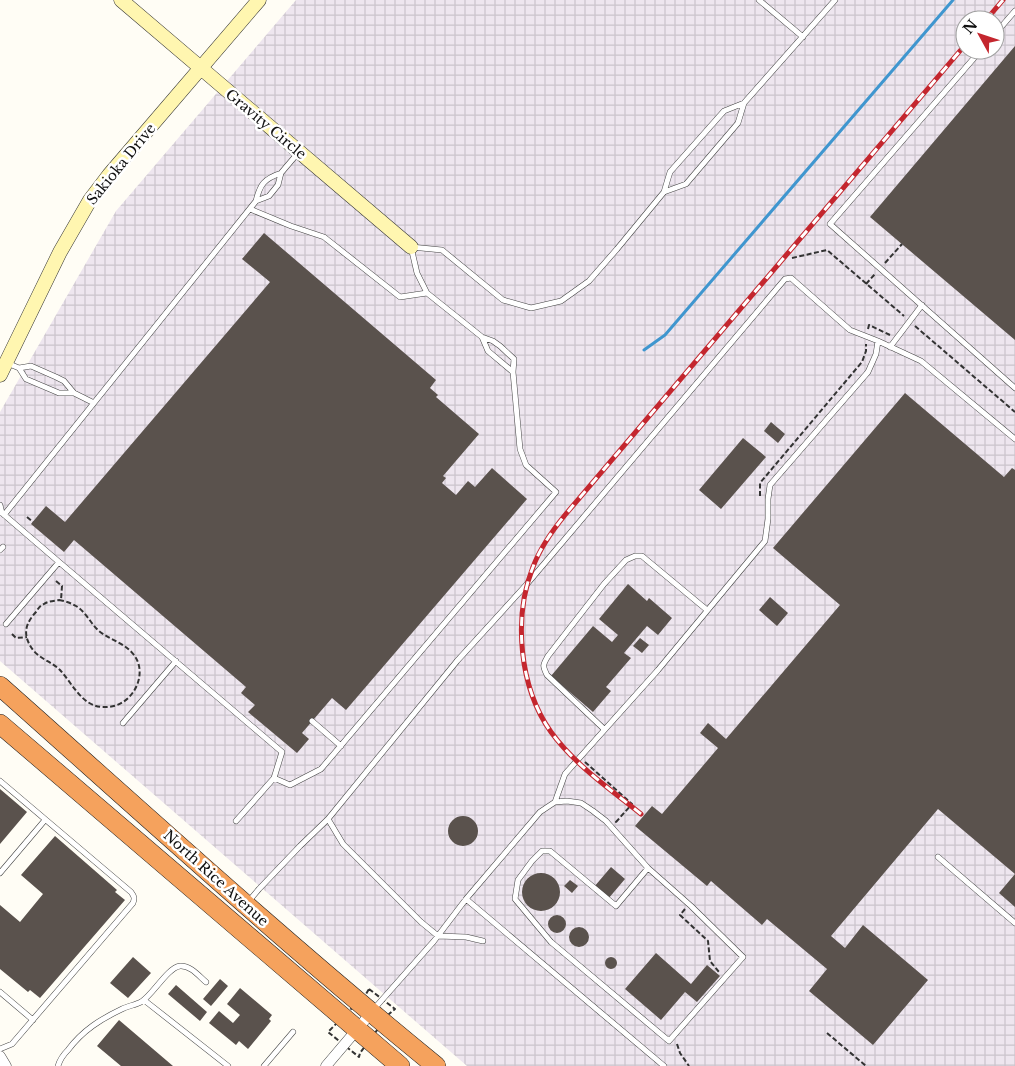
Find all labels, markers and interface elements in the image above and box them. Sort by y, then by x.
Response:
north arrow [955,10,1005,60]
text: N [959,16,981,37]
street label: Gravity Circle [222,85,310,163]
street label: Sakioka Drive [83,120,159,208]
street label: North Rice Avenue [160,826,272,930]

